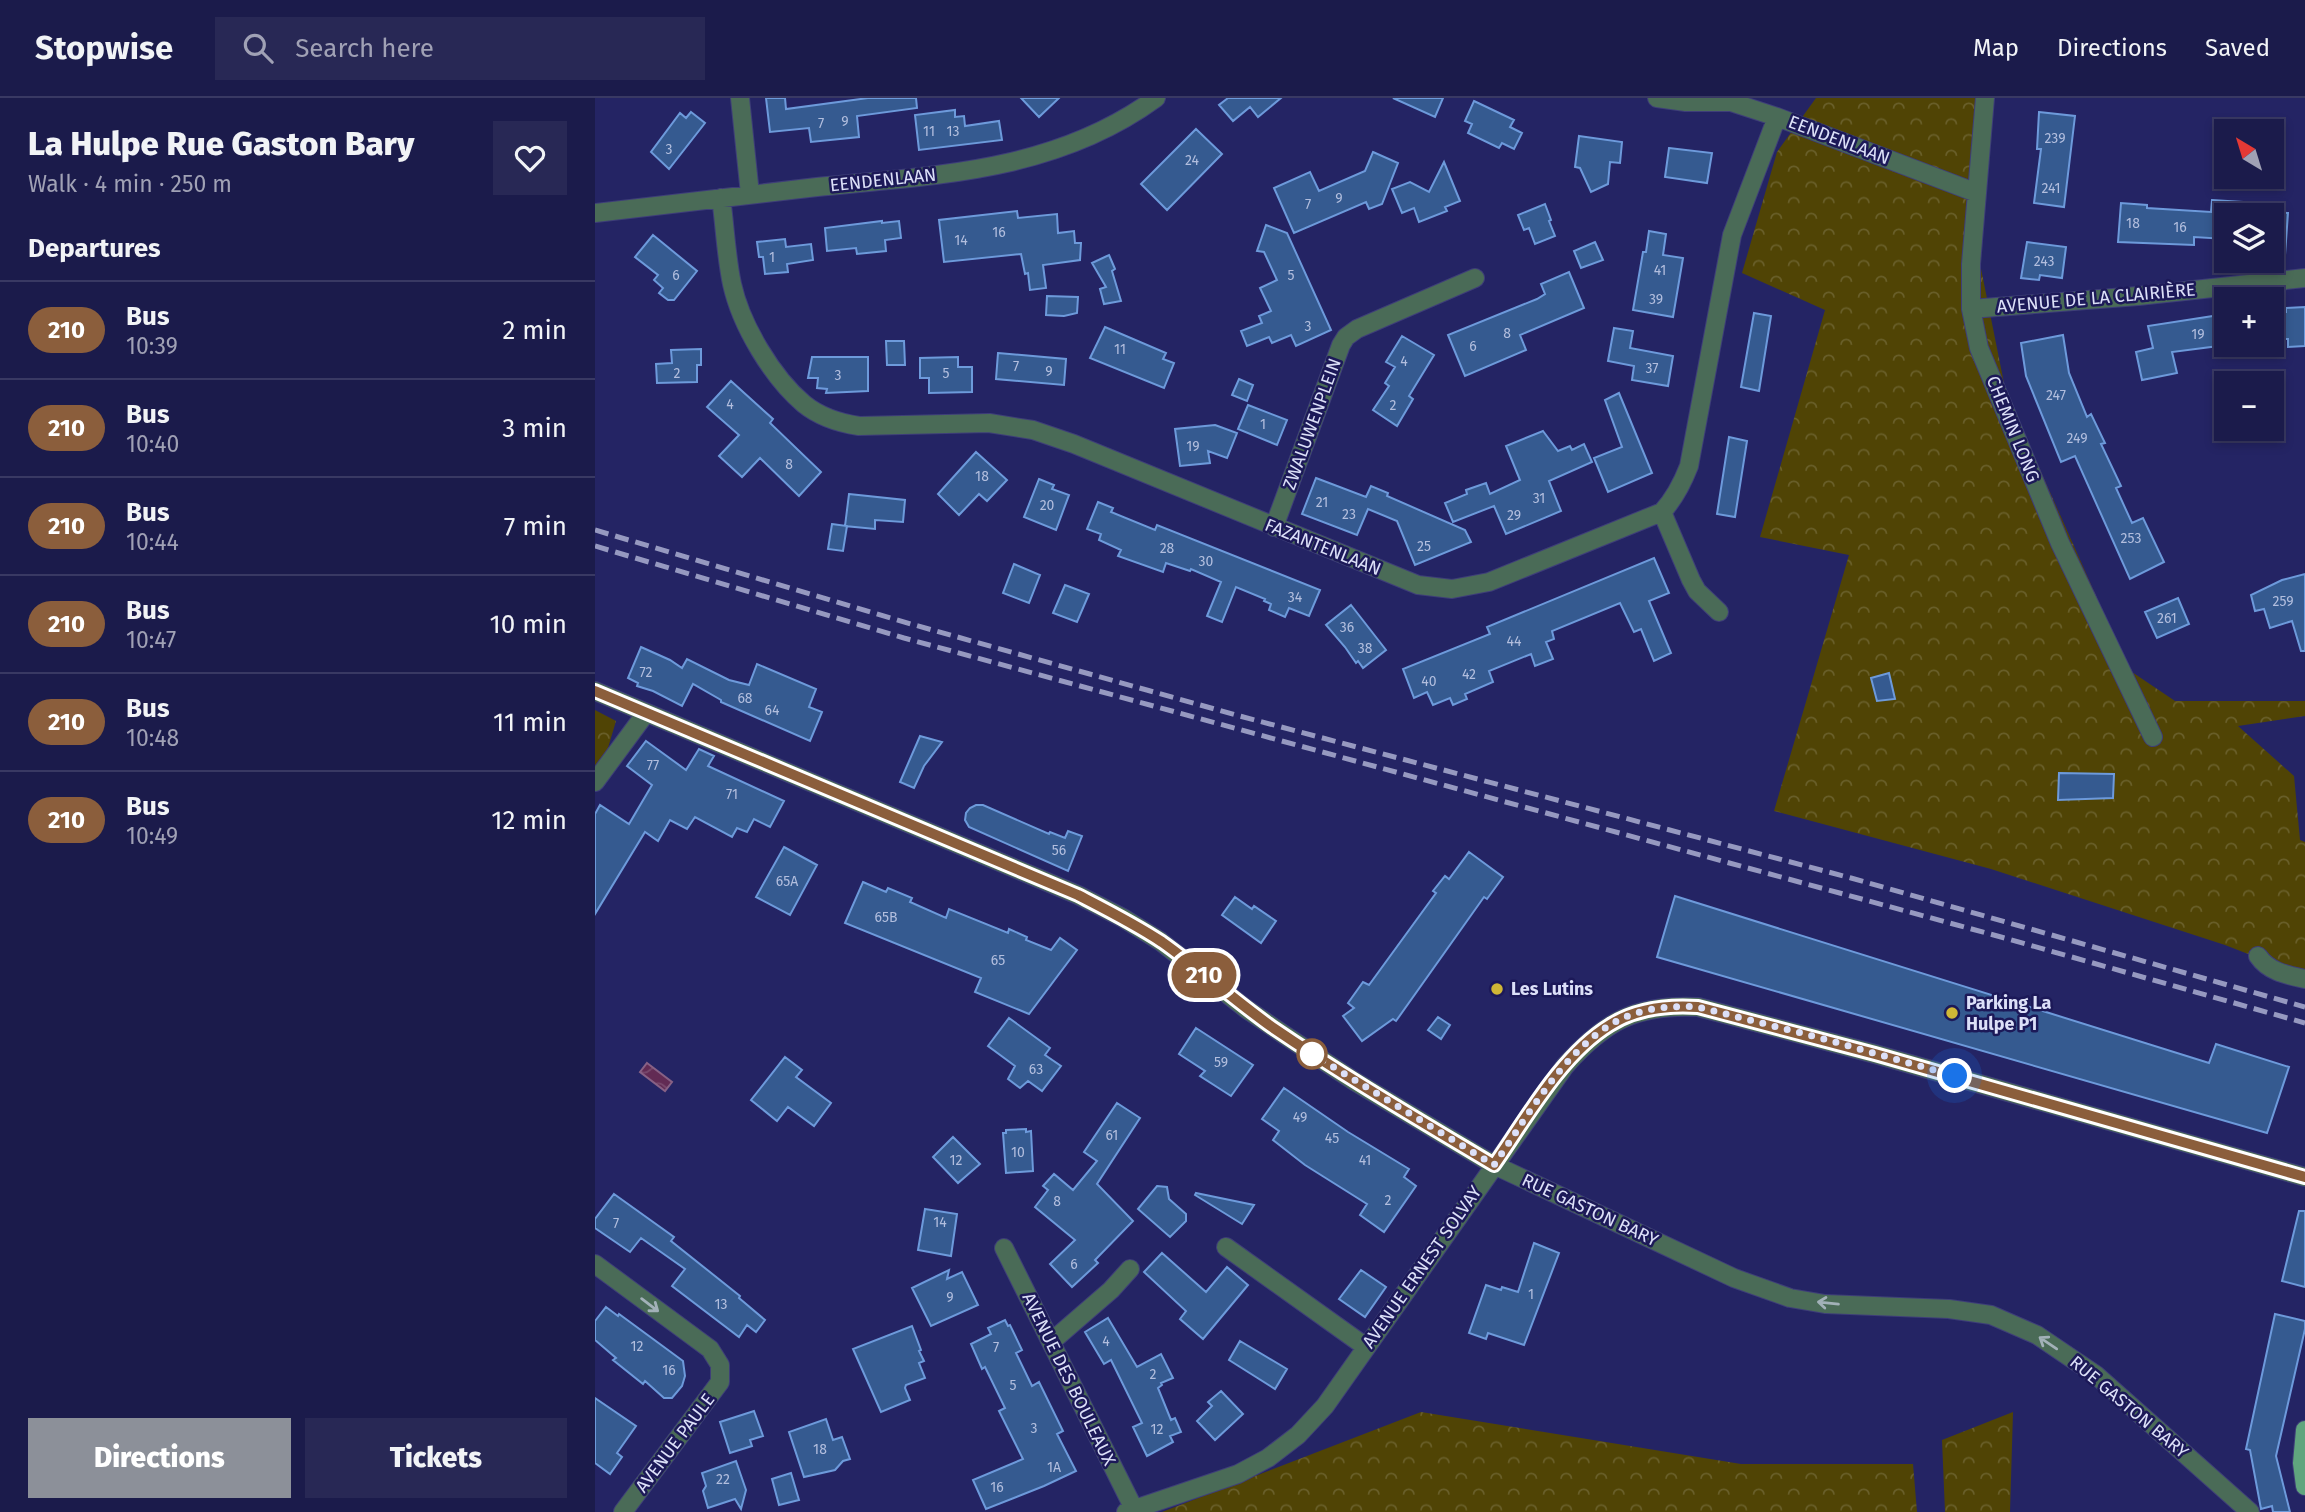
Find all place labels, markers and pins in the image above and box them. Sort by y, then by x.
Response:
place label: Les Lutins [1511,978,1593,1000]
marker: Les Lutins [1489,981,1505,997]
place label: Parking La Hulpe P1 [1966,992,2052,1035]
marker: Parking La Hulpe P1 [1944,1005,1960,1021]
unlabelled marker [1297,1039,1327,1069]

